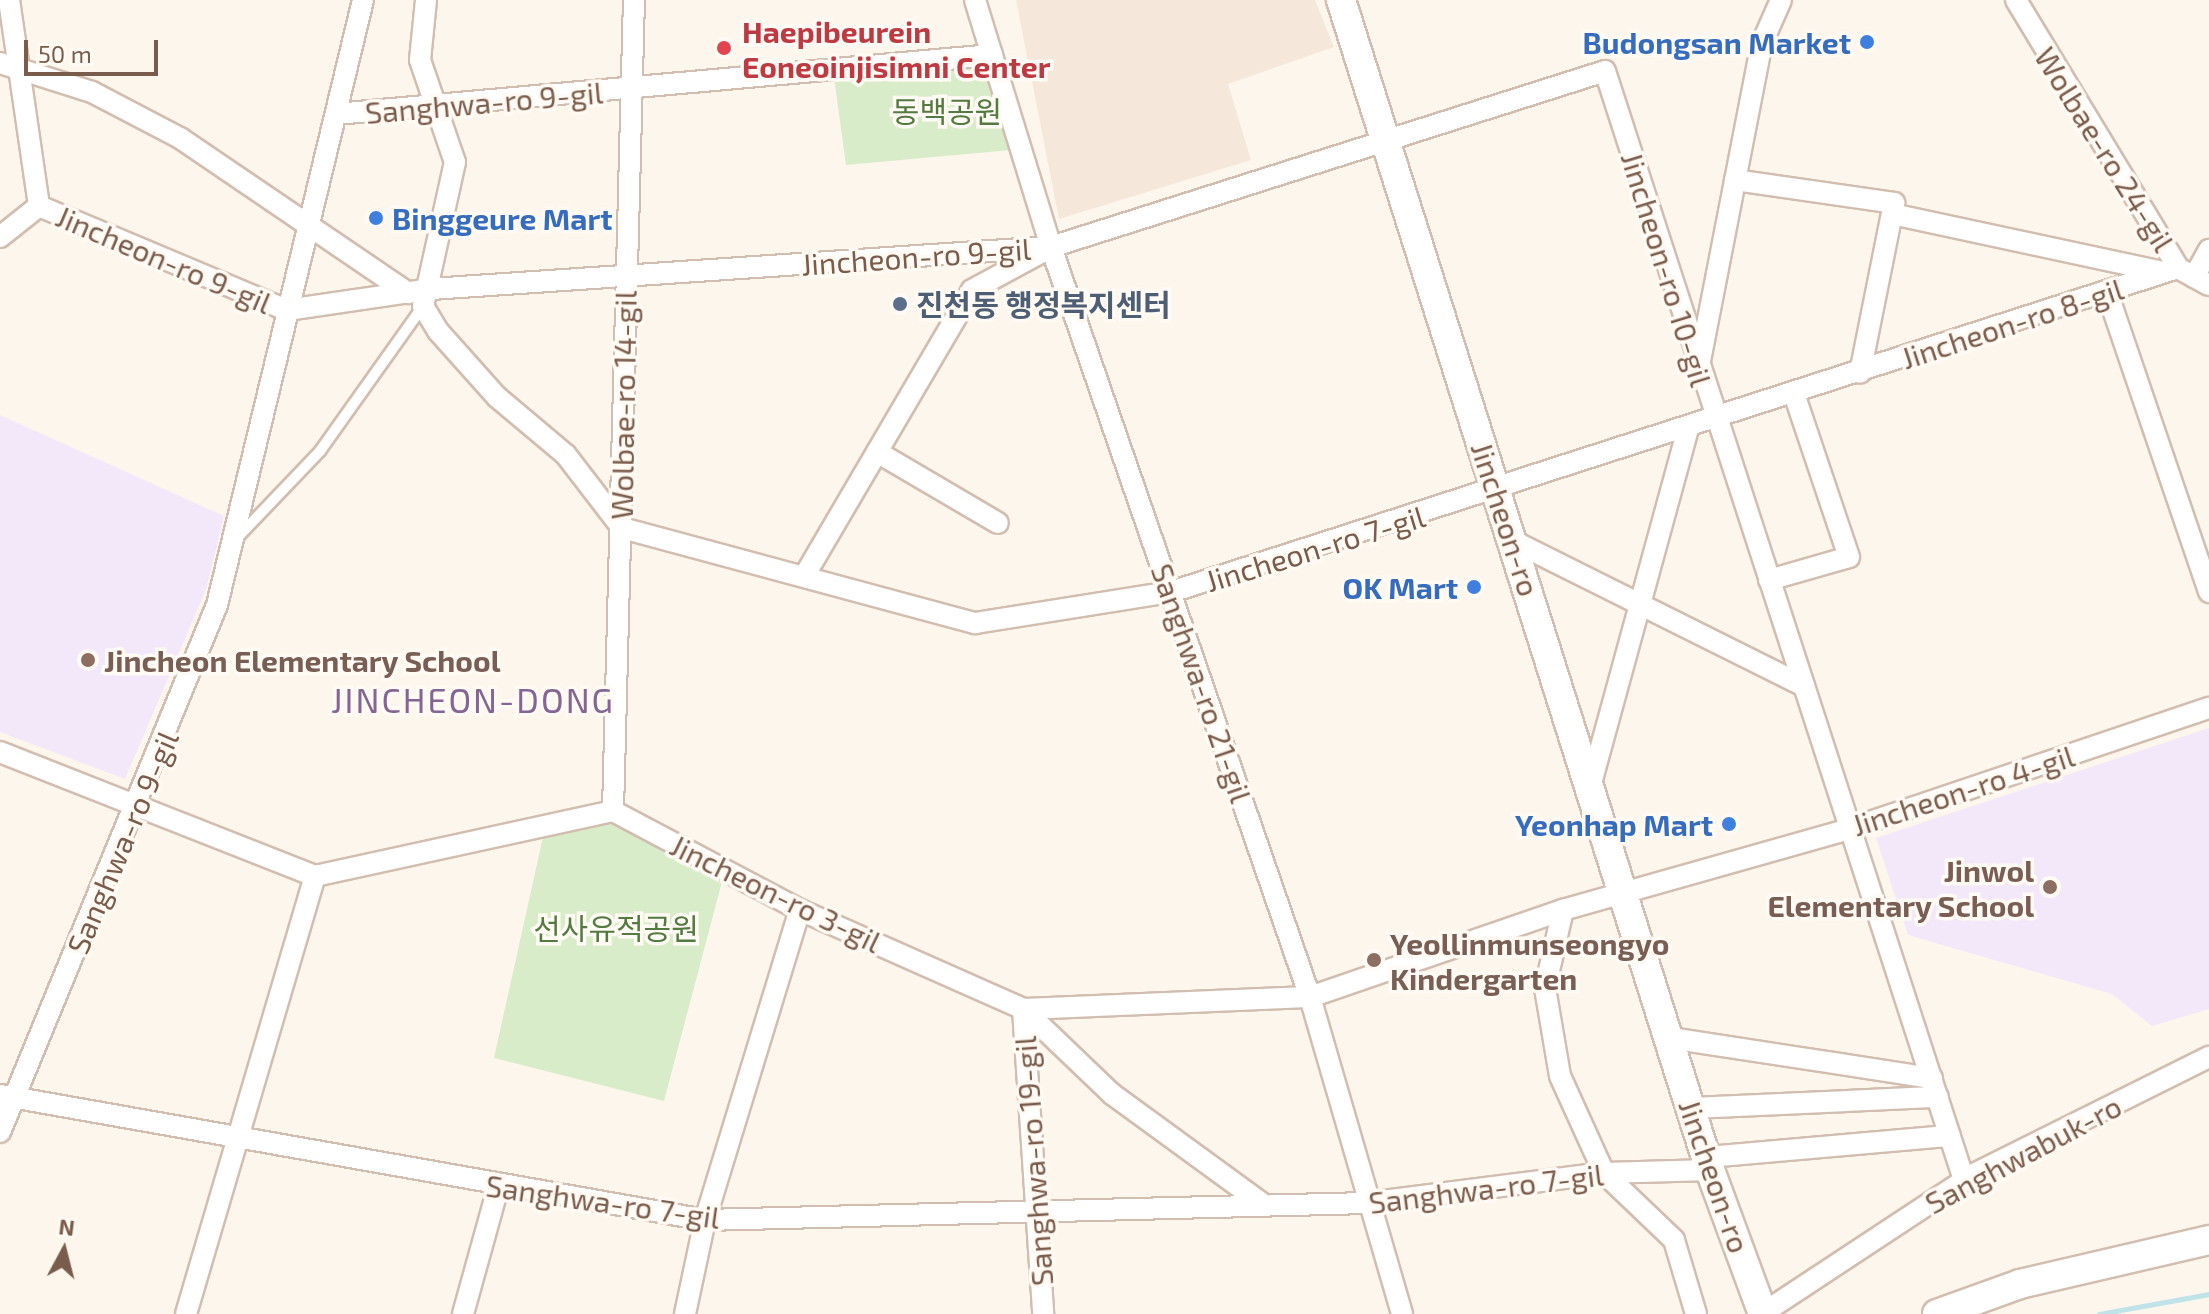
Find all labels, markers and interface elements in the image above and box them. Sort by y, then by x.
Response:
place label: Haepibeurein Eoneoinjisimni Center [742,13,1051,84]
scale bar [28,24,162,74]
place label: Budongsan Market [1583,24,1851,60]
marker: Budongsan Market [1858,33,1876,51]
marker: Haepibeurein Eoneoinjisimni Center [713,37,735,59]
text: 50 m [38,39,92,68]
street label: Wolbae-ro 24-gil [2028,40,2182,258]
street label: Sanghwa-ro 9-gil [364,74,604,130]
park label: 동백공원 [892,93,1002,129]
street label: Jincheon-ro 10-gil [1614,147,1720,391]
street label: Jincheon-ro 9-gil [51,197,277,321]
place label: Binggeure Mart [392,200,613,236]
marker: Binggeure Mart [367,209,385,227]
street label: Jincheon-ro 9-gil [800,230,1032,282]
street label: Jincheon-ro 8-gil [1896,270,2128,376]
place label: 진천동 행정복지센터 [916,286,1171,322]
street label: Wolbae-ro 14-gil [603,290,643,520]
marker: 진천동 행정복지센터 [891,295,909,313]
street label: Jincheon-ro [1464,437,1548,601]
street label: Jincheon-ro 7-gil [1201,497,1429,599]
street label: Sanghwa-ro 21-gil [1144,559,1260,807]
place label: OK Mart [1342,569,1458,605]
marker: OK Mart [1465,578,1483,596]
place label: Jincheon Elementary School [104,642,501,678]
marker: Jincheon Elementary School [79,651,97,669]
district label: JINCHEON-DONG [331,680,615,720]
street label: Sanghwa-ro 9-gil [59,725,185,959]
street label: Jincheon-ro 4-gil [1847,737,2079,843]
place label: Yeonhap Mart [1515,806,1713,842]
marker: Yeonhap Mart [1720,815,1738,833]
street label: Jincheon-ro 3-gil [665,826,887,960]
place label: Jinwol Elementary School [1767,852,2034,922]
marker: Jinwol Elementary School [2041,878,2059,896]
park label: 선사유적공원 [533,910,699,946]
place label: Yeollinmunseongyo Kindergarten [1390,925,1669,996]
marker: Yeollinmunseongyo Kindergarten [1365,951,1383,969]
street label: Sanghwa-ro 19-gil [1006,1035,1060,1287]
street label: Sanghwabuk-ro [1919,1087,2127,1221]
street label: Jincheon-ro [1672,1095,1758,1257]
street label: Sanghwa-ro 7-gil [1367,1156,1605,1220]
street label: Sanghwa-ro 7-gil [484,1167,722,1235]
north arrow [24,1210,104,1290]
text: N [57,1212,76,1240]

